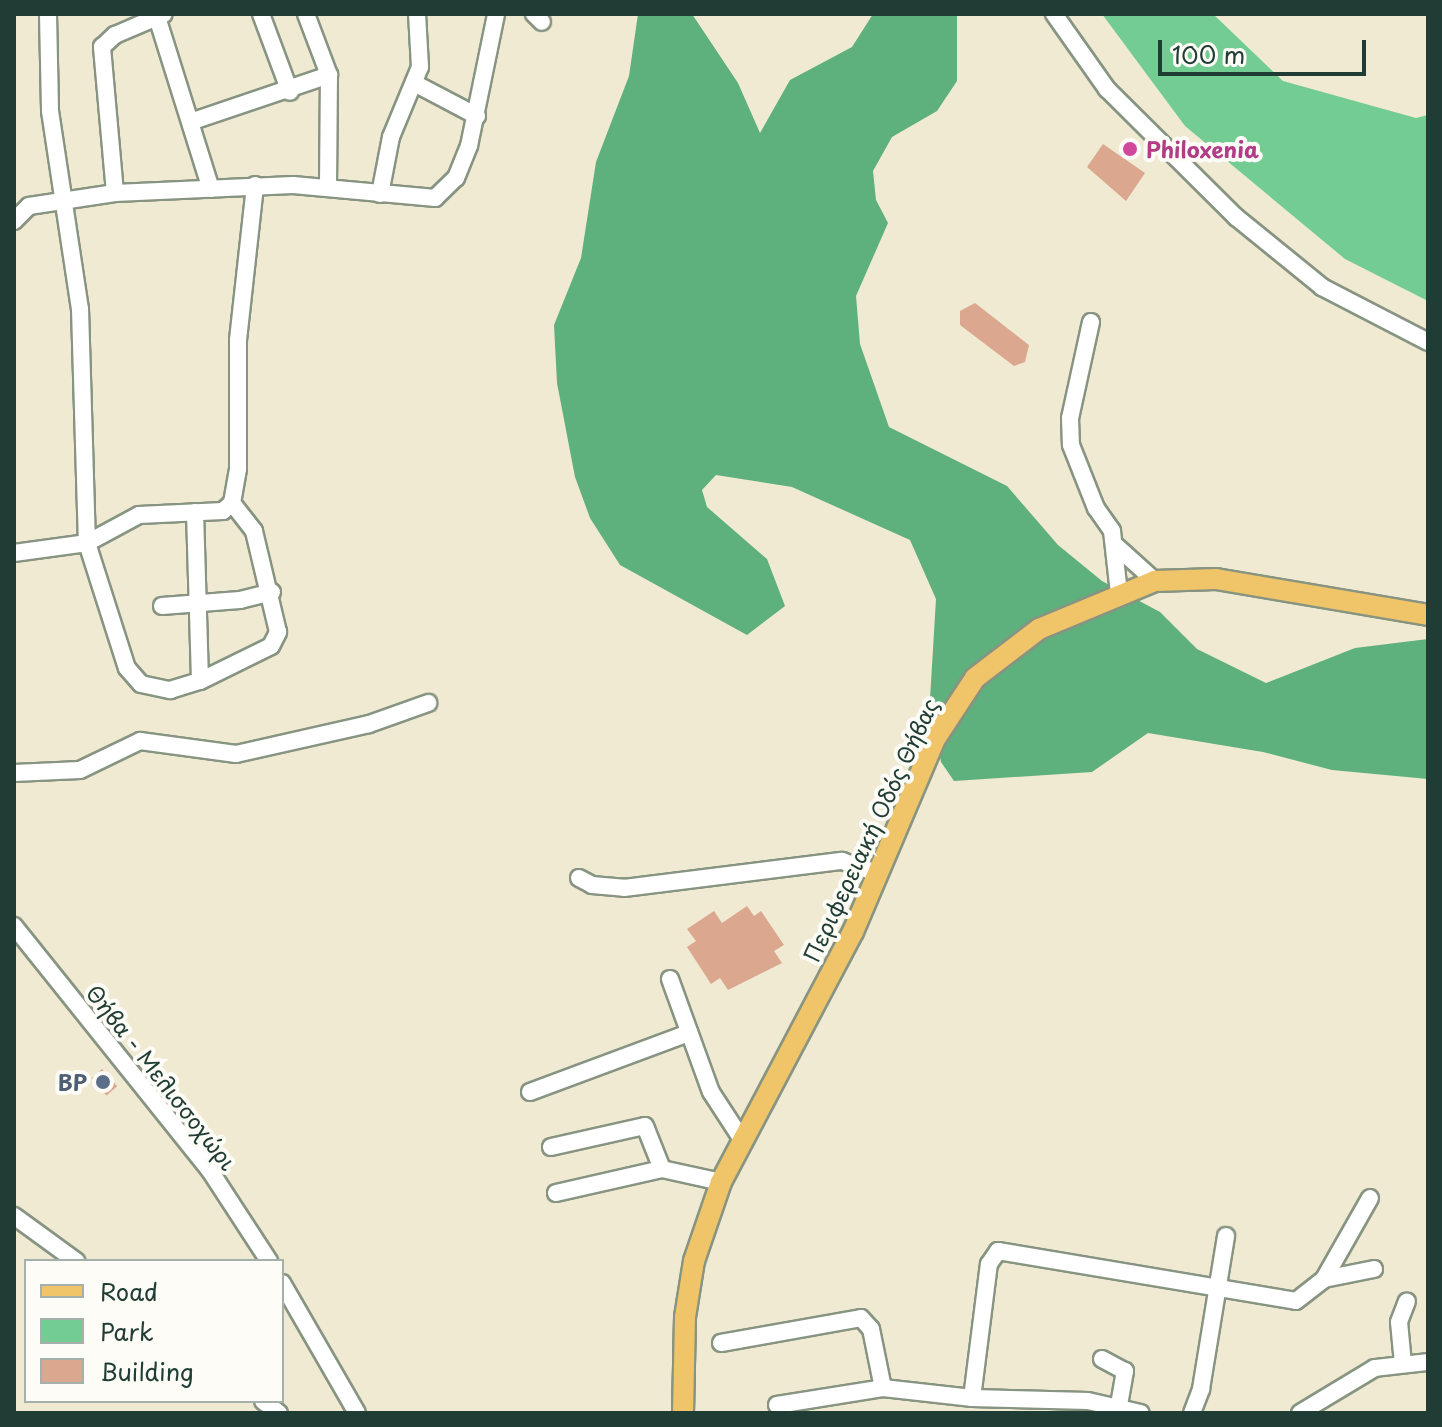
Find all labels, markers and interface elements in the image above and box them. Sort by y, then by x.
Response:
scale bar [1162,24,1370,74]
text: 100 m [1172,36,1245,72]
place label: Philoxenia [1146,136,1259,162]
marker: Philoxenia [1121,140,1139,158]
street label: Περιφερειακή Οδός Θήβας [797,693,943,967]
street label: Θήβα - Μελισσοχώρι [81,979,243,1175]
place label: BP [58,1069,87,1095]
marker: BP [94,1073,112,1091]
legend [24,1259,284,1403]
text: Road [100,1273,158,1309]
text: Park [100,1313,154,1349]
text: Building [100,1353,194,1389]

